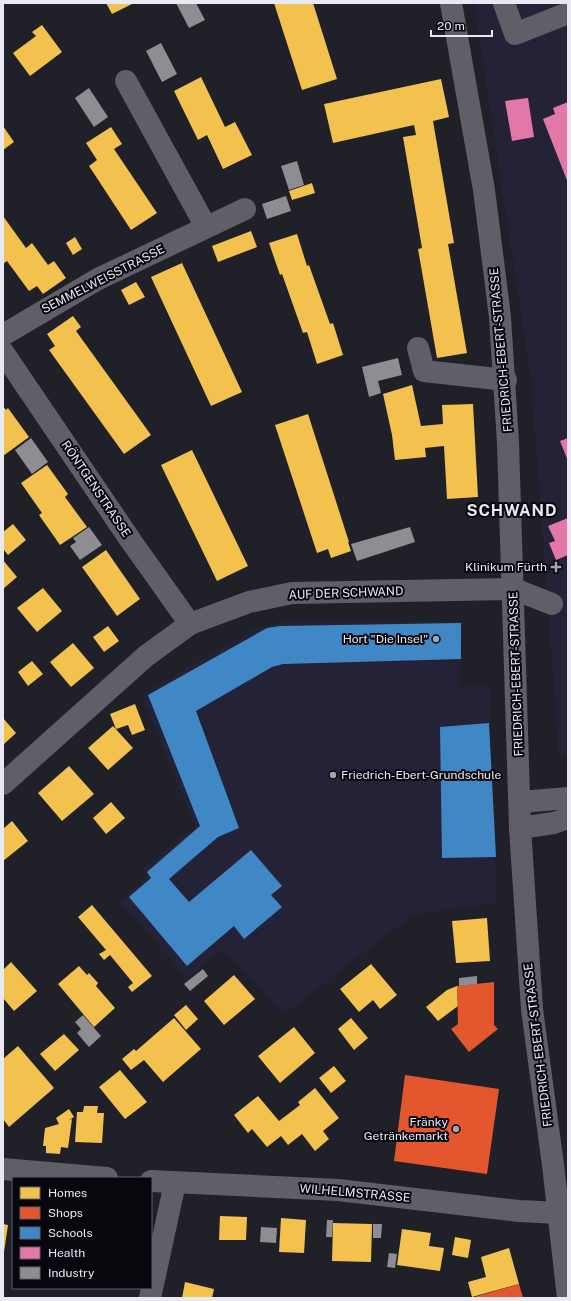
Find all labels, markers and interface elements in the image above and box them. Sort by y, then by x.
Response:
scale bar [431,12,492,38]
text: 20 m [437,19,465,33]
street label: SEMMELWEISSTRASSE [39,242,167,316]
street label: FRIEDRICH-EBERT-STRASSE [487,267,515,433]
street label: RÖNTGENSTRASSE [59,438,133,540]
district label: SCHWAND [466,501,558,520]
place label: Klinikum Fürth [465,560,547,574]
marker: Klinikum Fürth [550,561,562,573]
street label: AUF DER SCHWAND [288,584,404,602]
street label: FRIEDRICH-EBERT-STRASSE [506,591,526,757]
place label: Hort "Die Insel" [343,632,428,646]
marker: Hort "Die Insel" [431,634,441,644]
place label: Friedrich-Ebert-Grundschule [341,768,501,782]
marker: Friedrich-Ebert-Grundschule [328,770,338,780]
street label: FRIEDRICH-EBERT-STRASSE [521,962,555,1128]
place label: Fränky Getränkemarkt [364,1115,449,1143]
marker: Fränky Getränkemarkt [451,1124,461,1134]
legend [12,1177,152,1289]
street label: WILHELMSTRASSE [299,1181,411,1205]
text: Homes [48,1186,87,1200]
text: Shops [48,1206,83,1220]
text: Schools [48,1226,93,1240]
text: Health [48,1246,85,1260]
text: Industry [48,1266,95,1280]

